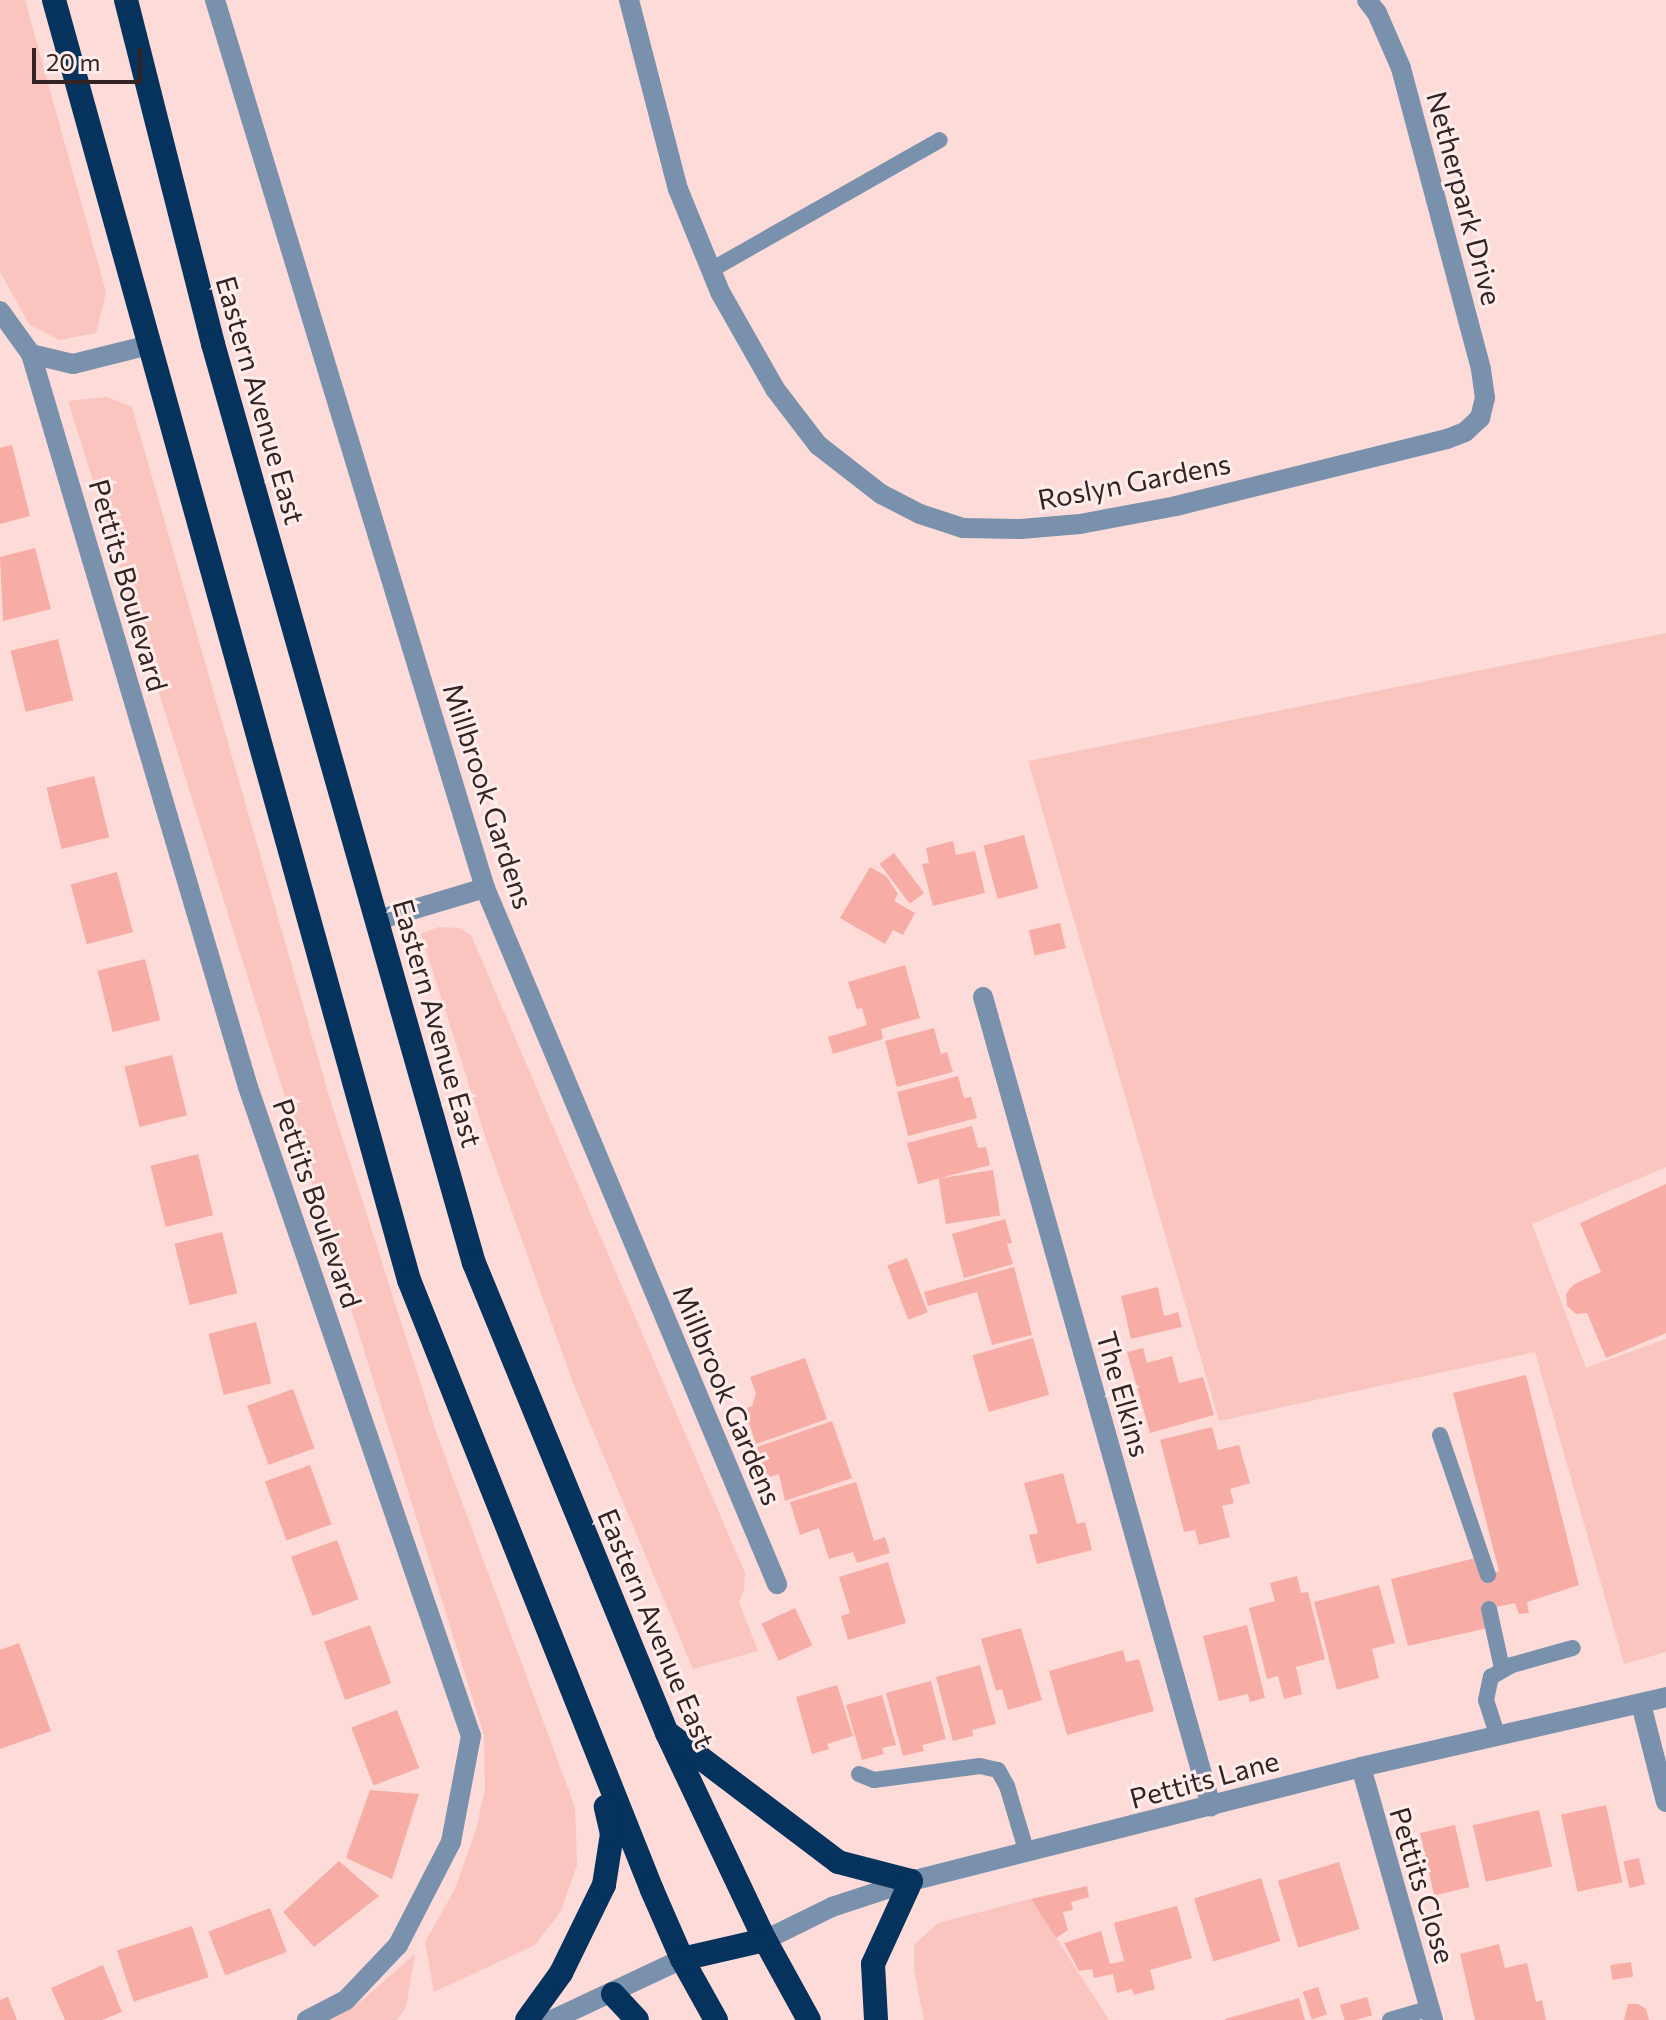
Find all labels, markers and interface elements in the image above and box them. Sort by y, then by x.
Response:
scale bar [36,32,146,82]
text: 20 m [46,47,100,76]
street label: Netherpark Drive [1420,88,1510,308]
street label: Eastern Avenue East [209,272,313,528]
street label: Roslyn Gardens [1035,446,1233,516]
street label: Pettits Boulevard [83,475,175,695]
street label: Millbrook Gardens [437,679,541,913]
street label: Eastern Avenue East [386,895,490,1151]
street label: Pettits Boulevard [266,1094,370,1312]
street label: Millbrook Gardens [667,1280,789,1510]
street label: The Elkins [1090,1327,1158,1461]
street label: Eastern Avenue East [591,1503,723,1753]
street label: Pettits Lane [1126,1743,1282,1815]
street label: Pettits Close [1383,1803,1463,1967]

